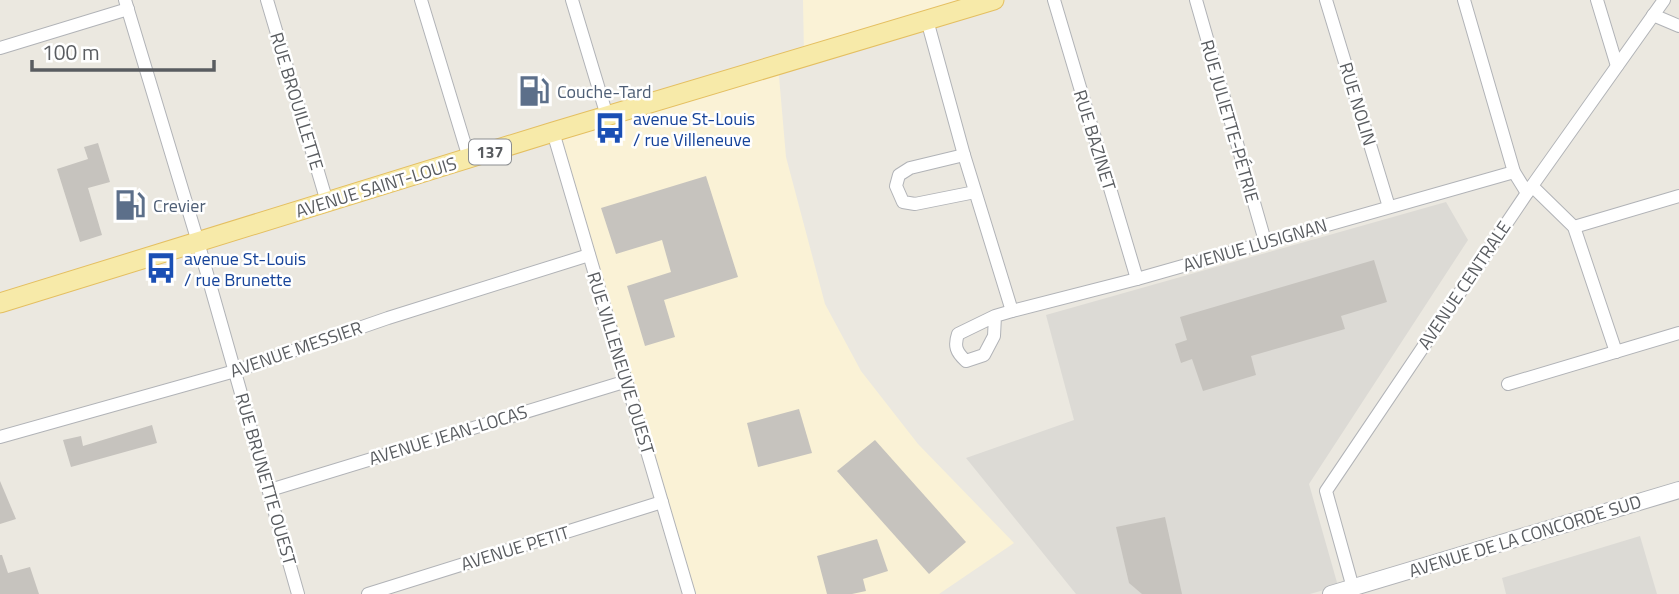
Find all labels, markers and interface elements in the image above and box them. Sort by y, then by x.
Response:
scale bar [32,28,214,72]
street label: RUE BROUILLETTE [263,29,331,173]
text: 100 m [42,36,99,68]
street label: RUE JULIETTE-PÉTRIE [1194,36,1266,206]
street label: RUE NOLIN [1333,59,1383,149]
fuel station icon: Couche-Tard [517,74,551,108]
place label: Couche-Tard [557,78,651,105]
street label: RUE BAZINET [1067,86,1123,194]
place label: avenue St-Louis / rue Villeneuve [633,105,755,153]
bus stop icon: avenue St-Louis / rue Villeneuve [593,111,627,145]
road number: 137 [469,140,511,164]
street label: AVENUE SAINT-LOUIS [292,150,460,224]
fuel station icon: Crevier [113,188,147,222]
place label: Crevier [153,192,206,219]
street label: AVENUE LUSIGNAN [1180,212,1330,278]
street label: AVENUE CENTRALE [1411,215,1517,355]
place label: avenue St-Louis / rue Brunette [184,245,306,293]
bus stop icon: avenue St-Louis / rue Brunette [144,251,178,285]
street label: RUE VILLENEUVE OUEST [580,268,662,458]
street label: AVENUE MESSIER [226,314,366,384]
street label: RUE BRUNETTE OUEST [228,390,304,569]
street label: AVENUE JEAN-LOCAS [365,398,531,472]
street label: AVENUE DE LA CONCORDE SUD [1405,488,1645,584]
street label: AVENUE PETIT [457,519,573,577]

